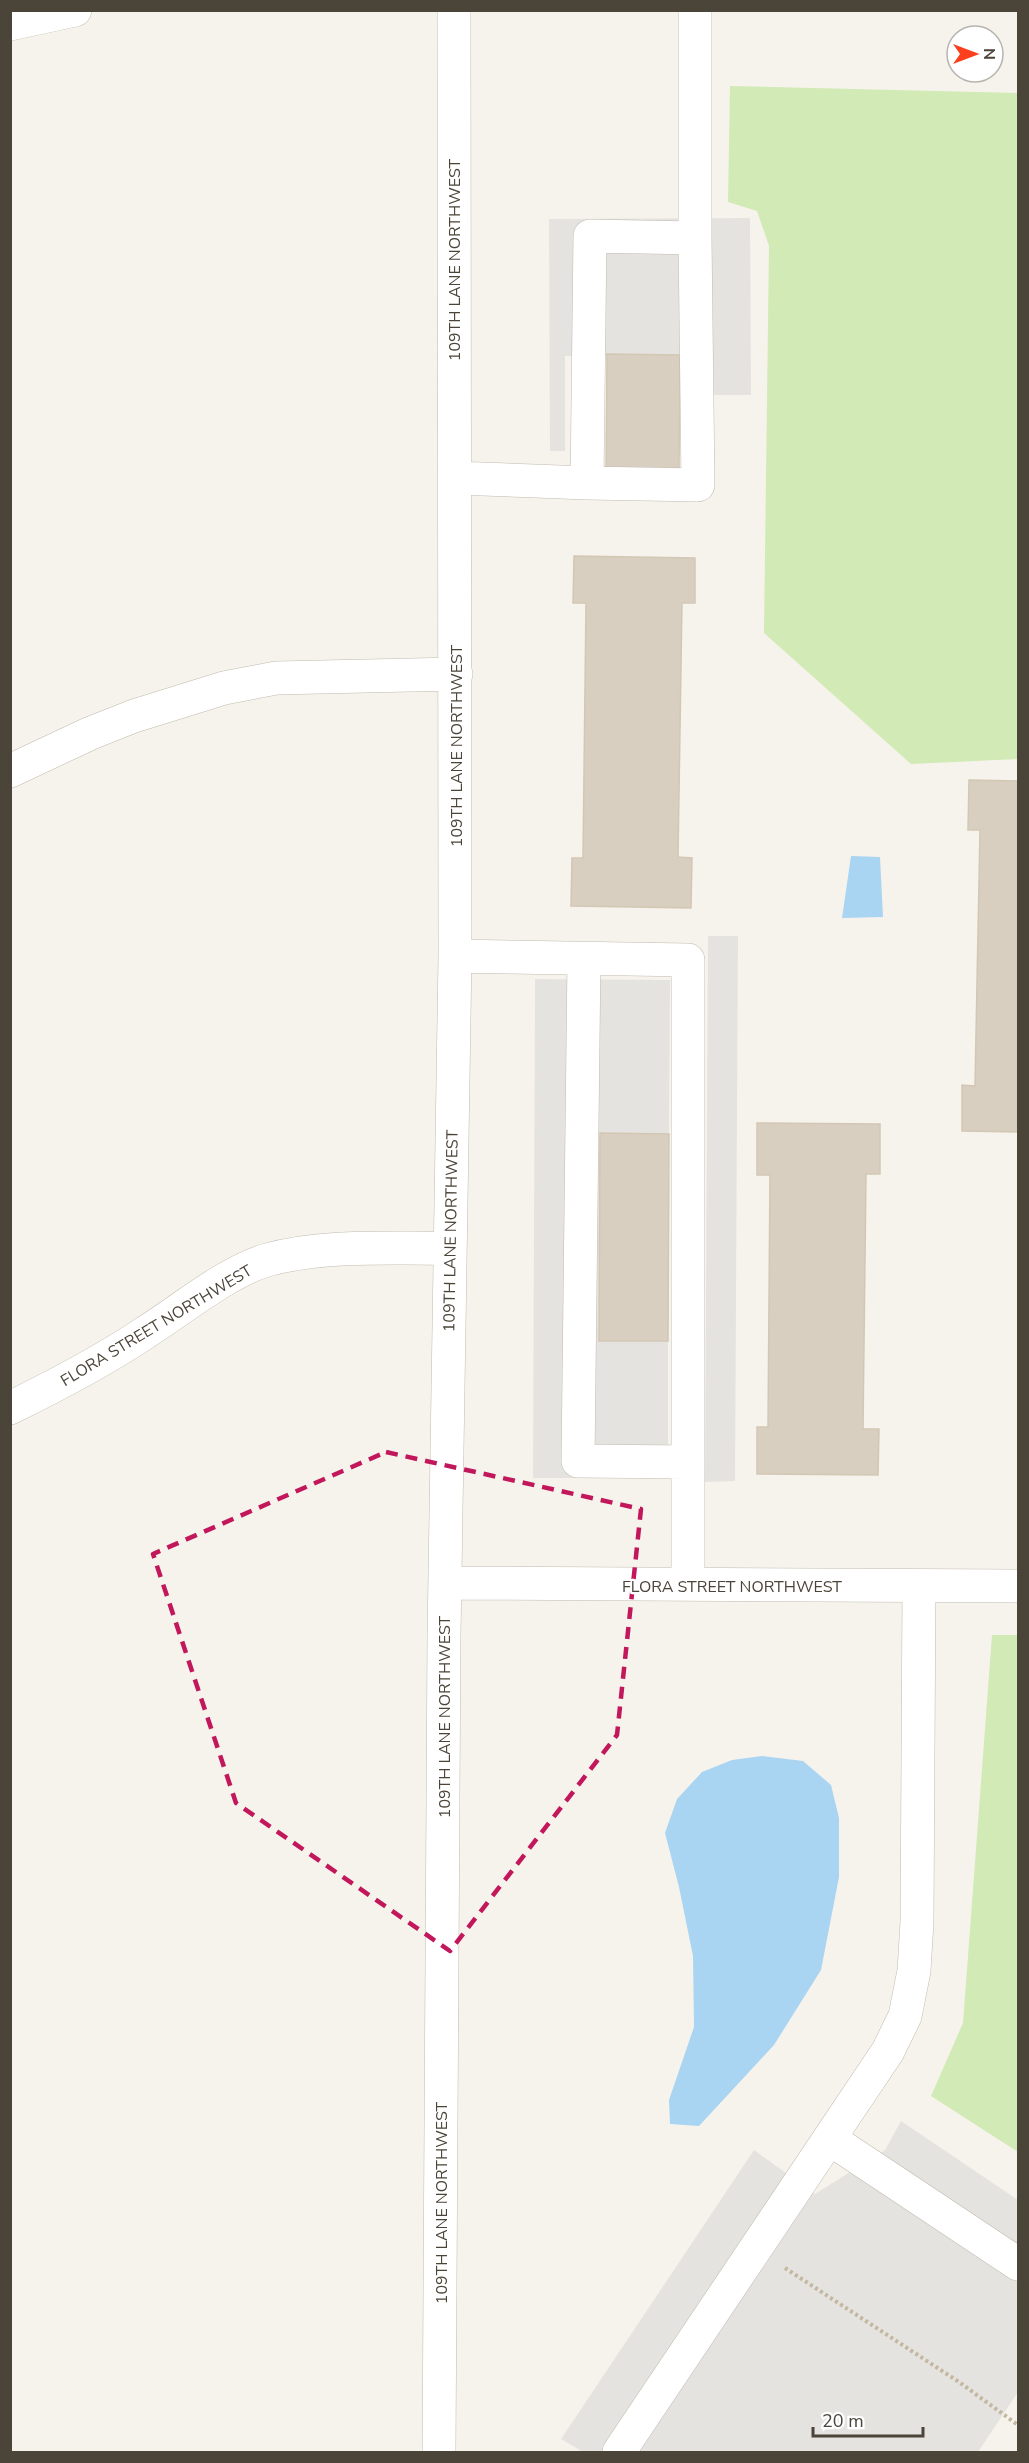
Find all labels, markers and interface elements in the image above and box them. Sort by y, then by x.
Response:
north arrow [945,24,1005,84]
text: N [978,48,1000,60]
street label: 109TH LANE NORTHWEST [444,158,466,361]
street label: 109TH LANE NORTHWEST [446,644,468,847]
street label: 109TH LANE NORTHWEST [438,1129,464,1332]
street label: FLORA STREET NORTHWEST [57,1260,257,1392]
street label: FLORA STREET NORTHWEST [622,1576,842,1598]
street label: 109TH LANE NORTHWEST [434,1615,456,1818]
street label: 109TH LANE NORTHWEST [431,2101,453,2304]
scale bar [813,2400,922,2438]
text: 20 m [822,2409,864,2433]

